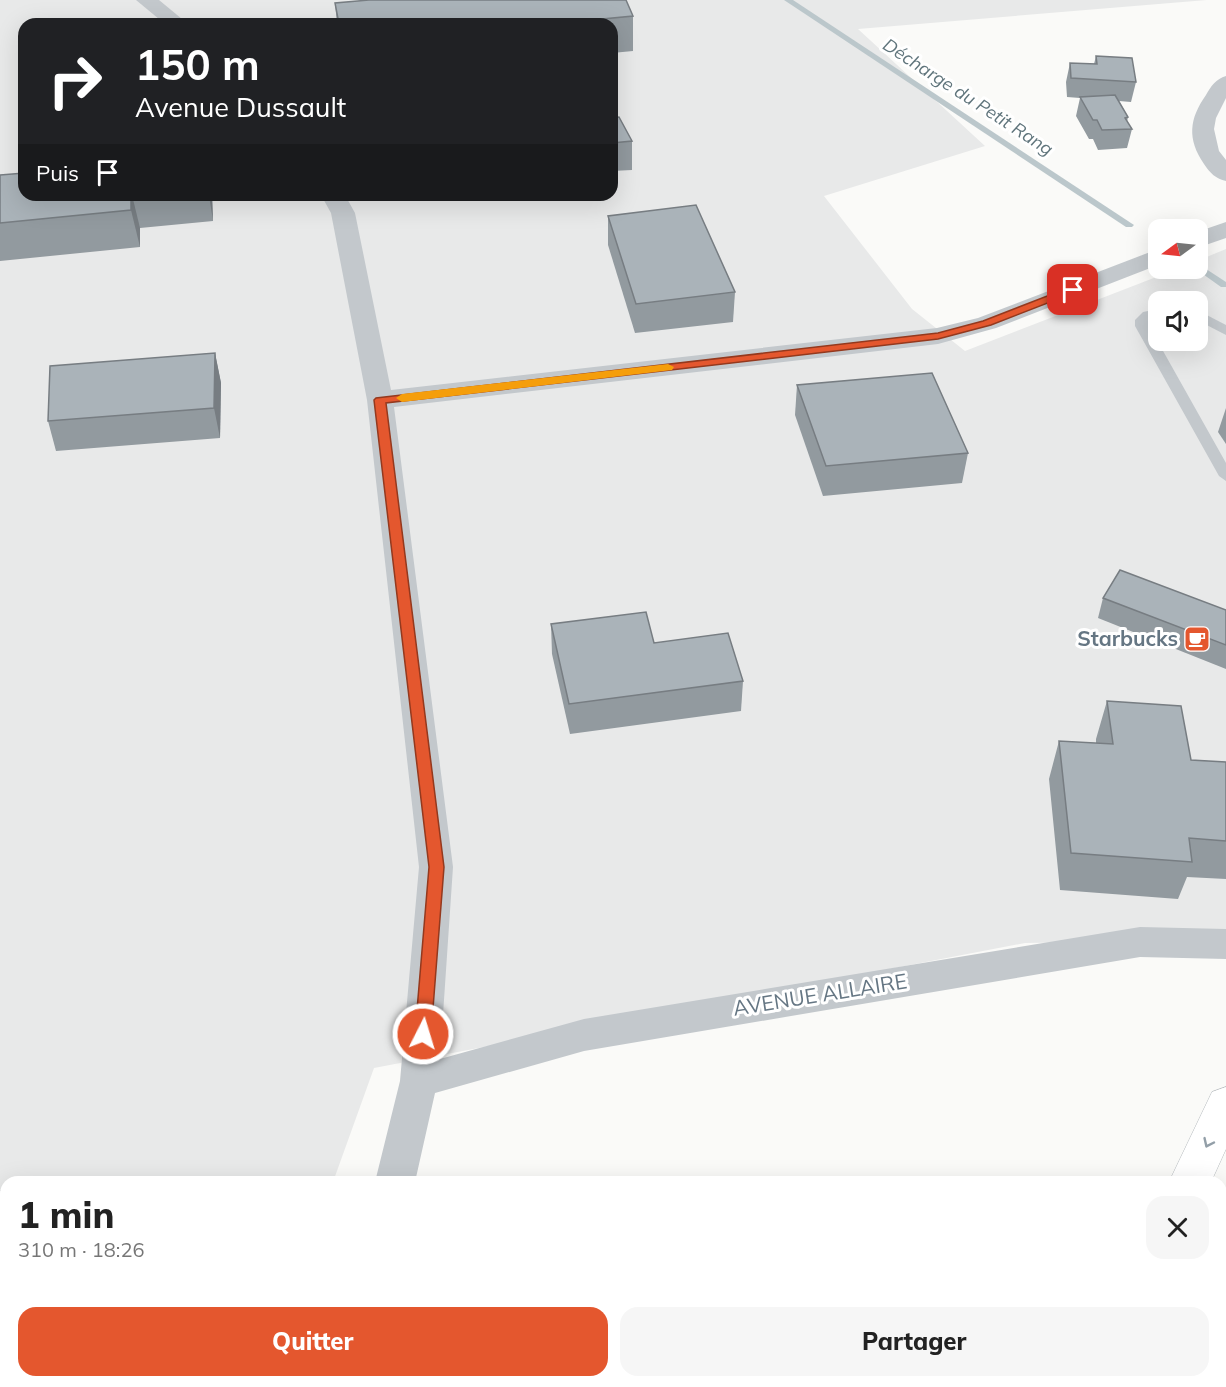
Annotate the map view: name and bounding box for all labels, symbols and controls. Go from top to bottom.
water label: Décharge du Petit Rang [879,33,1058,160]
text: 150 m [135,38,260,91]
icon: right [36,42,114,120]
text: Avenue Dussault [135,90,346,124]
icon: arrive [91,156,124,189]
text: Puis [36,159,79,187]
north arrow [1148,219,1208,279]
map controls [1148,219,1208,351]
pin [1047,264,1098,315]
icon: arrive [1056,273,1089,306]
button: sound [1148,291,1208,351]
cafe icon: Starbucks [1182,624,1212,654]
place label: Starbucks [1077,625,1178,651]
street label: AVENUE ALLAIRE [731,967,909,1021]
position arrow [391,1002,455,1066]
one-way arrow [1203,1137,1215,1148]
text: 1 min [18,1192,114,1237]
button: close [1146,1196,1209,1259]
text: 310 m · 18:26 [18,1237,144,1262]
button: Quitter [18,1307,608,1376]
button: Partager [620,1307,1209,1376]

